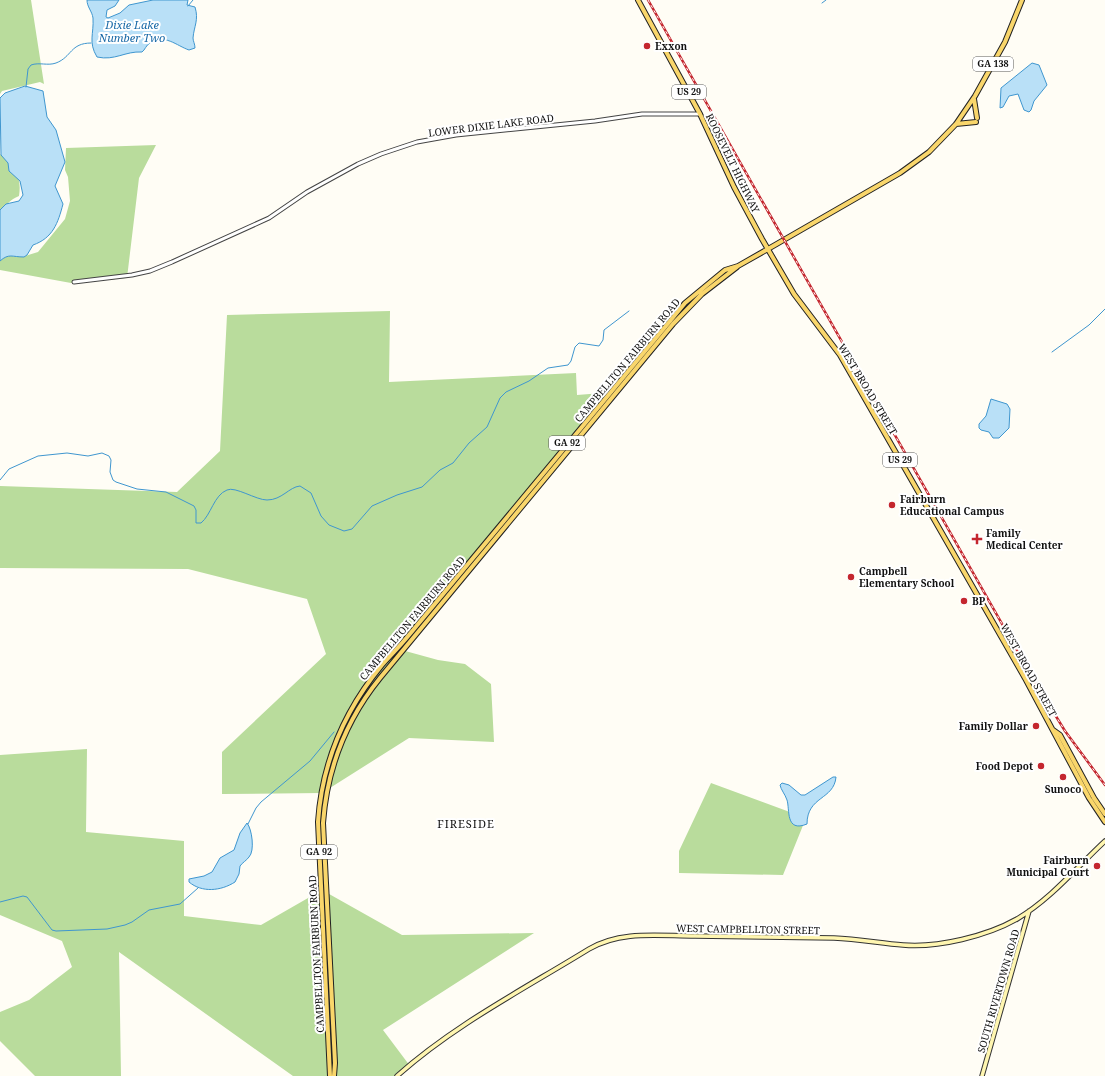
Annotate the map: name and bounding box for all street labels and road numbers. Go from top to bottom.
road number: GA 138 [973,57,1013,71]
road number: US 29 [672,85,706,99]
street label: LOWER DIXIE LAKE ROAD [427,110,555,140]
street label: ROOSEVELT HIGHWAY [703,111,763,216]
street label: CAMPBELLTON FAIRBURN ROAD [571,295,683,425]
street label: WEST BROAD STREET [835,341,901,437]
road number: GA 92 [549,436,585,450]
road number: US 29 [883,453,917,467]
street label: CAMPBELLTON FAIRBURN ROAD [356,553,468,683]
street label: WEST BROAD STREET [998,621,1060,719]
road number: GA 92 [301,845,337,859]
street label: CAMPBELLTON FAIRBURN ROAD [305,875,327,1033]
street label: WEST CAMPBELLTON STREET [676,921,820,937]
street label: SOUTH RIVERTOWN ROAD [974,928,1022,1054]

